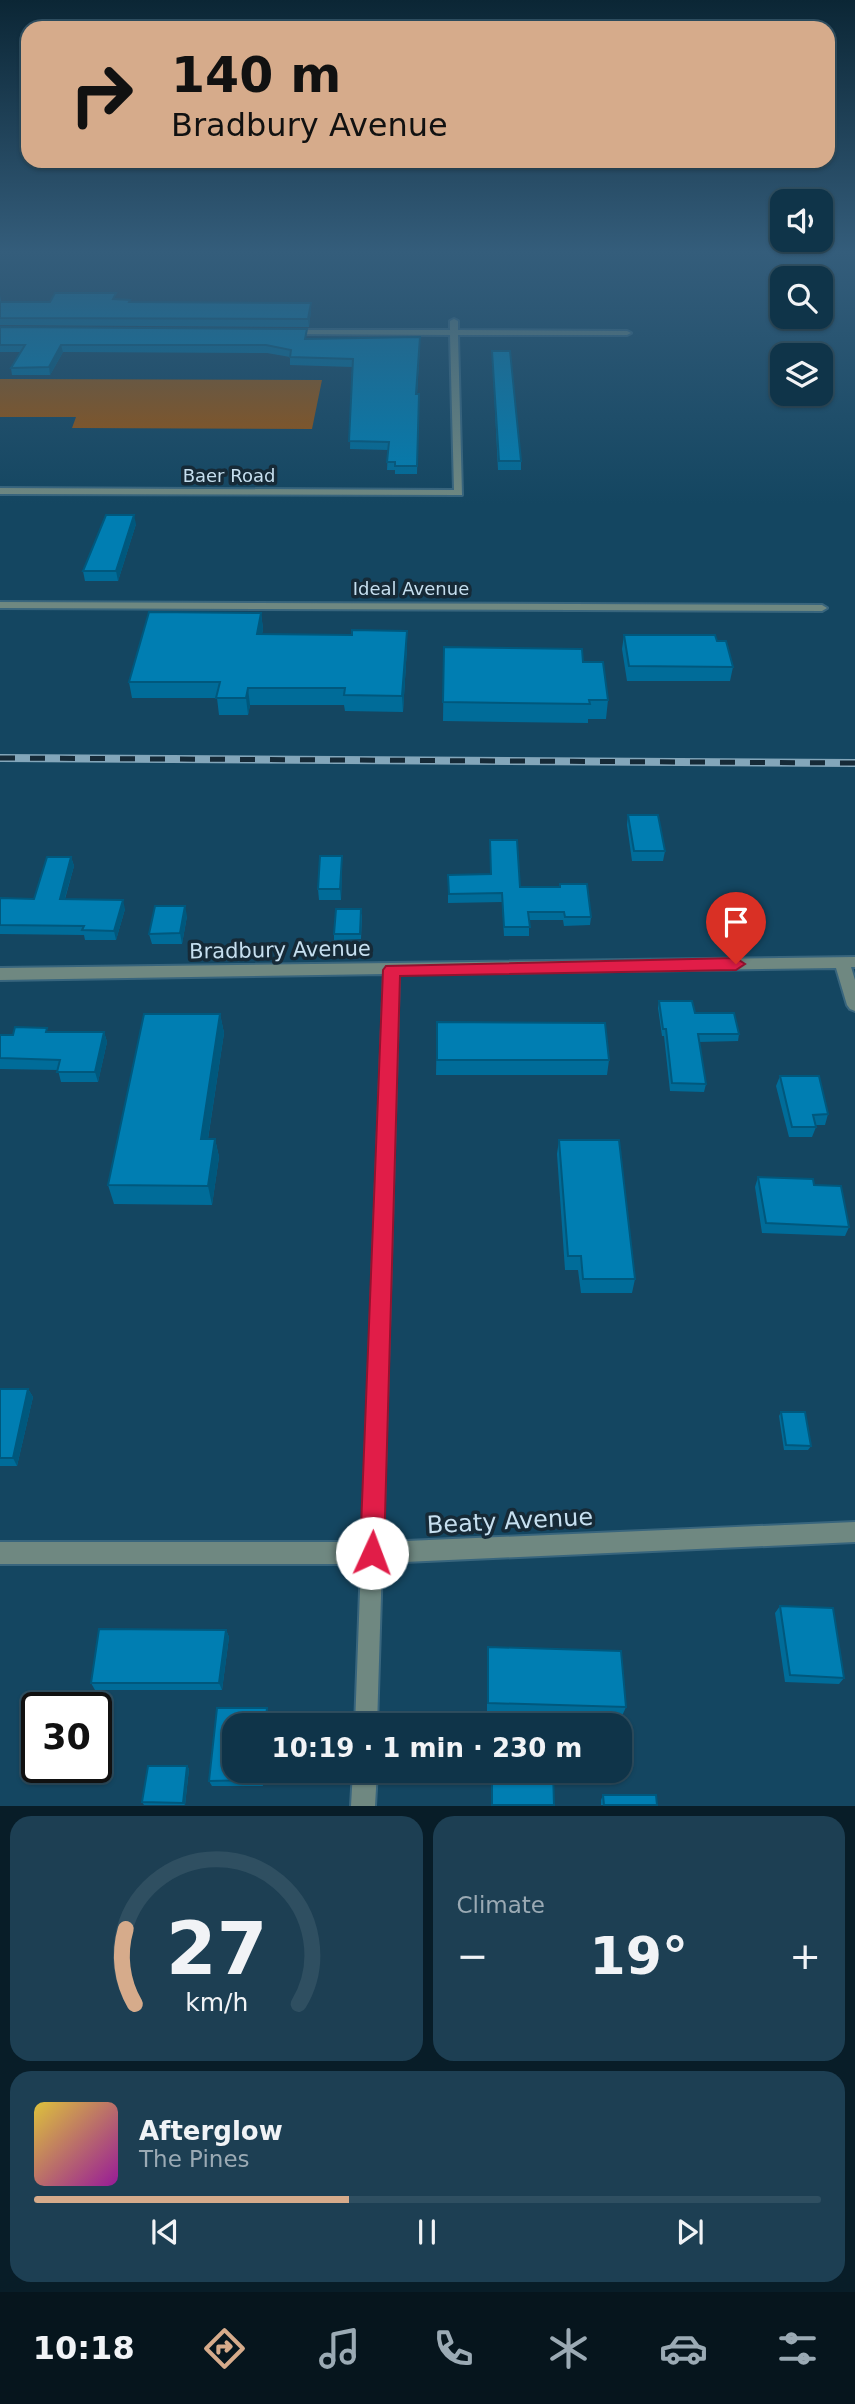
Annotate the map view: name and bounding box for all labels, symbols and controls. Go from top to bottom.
text: 140 m [171,47,341,104]
icon: right [56,49,147,140]
text: Bradbury Avenue [171,106,448,144]
map controls [770,189,833,406]
button: sound [770,189,833,252]
button: search [770,266,833,329]
button: layers [770,343,833,406]
street label: Baer Road [183,465,275,486]
street label: Ideal Avenue [353,578,469,599]
pin [706,892,766,964]
icon: arrive [717,903,755,941]
street label: Bradbury Avenue [189,936,371,964]
street label: Beaty Avenue [426,1503,594,1539]
position arrow [335,1516,409,1590]
speed limit sign: 30 [21,1692,112,1783]
text: 10:19 · 1 min · 230 m [272,1733,582,1763]
text: Climate [457,1892,545,1918]
text: 27 [166,1907,267,1992]
text: 19° [590,1926,688,1986]
text: − [457,1934,488,1978]
text: + [789,1934,821,1978]
text: km/h [185,1988,248,2017]
text: Afterglow [139,2116,283,2146]
text: The Pines [139,2146,250,2172]
icon: previous [146,2213,184,2251]
icon: pause [408,2213,446,2251]
icon: next [671,2213,709,2251]
icon: directions [200,2324,249,2373]
icon: music [315,2324,364,2373]
icon: phone [429,2324,478,2373]
icon: climate [544,2324,593,2373]
icon: car [659,2324,708,2373]
icon: filters [773,2324,822,2373]
text: 10:18 [33,2329,135,2367]

